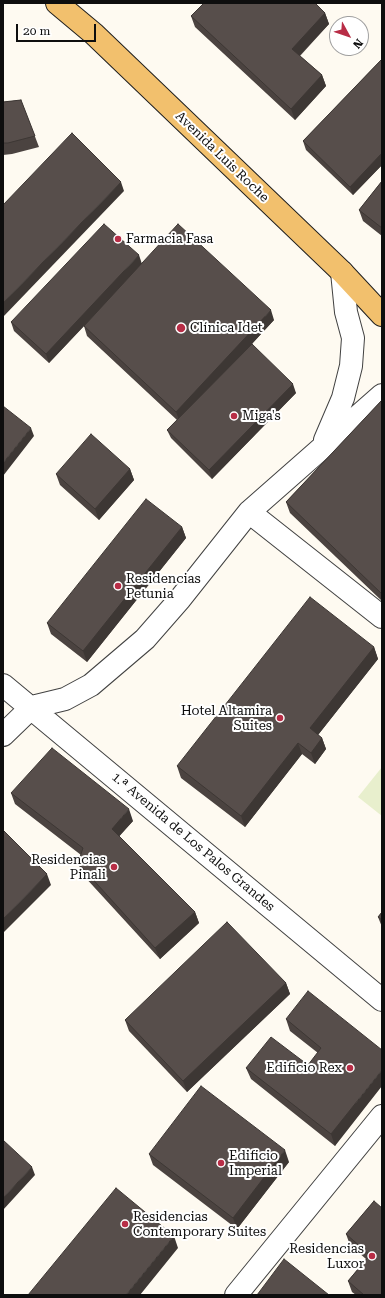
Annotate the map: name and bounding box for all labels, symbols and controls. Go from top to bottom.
scale bar [18,16,98,42]
north arrow [329,16,369,56]
text: 20 m [23,24,50,38]
text: N [350,36,366,51]
street label: Avenida Luis Roche [172,108,272,206]
place label: Farmacia Fasa [126,231,213,247]
marker: Farmacia Fasa [113,234,123,244]
place label: Clínica Idet [190,320,263,336]
marker: Clínica Idet [175,322,187,334]
place label: Miga's [242,408,281,424]
marker: Miga's [229,411,239,421]
place label: Residencias Petunia [126,571,201,602]
marker: Residencias Petunia [113,581,123,591]
place label: Hotel Altamira Suites [181,703,272,734]
marker: Hotel Altamira Suites [275,713,285,723]
street label: 1.ª Avenida de Los Palos Grandes [108,769,278,915]
place label: Residencias Pinali [31,852,106,883]
marker: Residencias Pinali [109,862,119,872]
place label: Edificio Rex [266,1060,342,1076]
marker: Edificio Rex [345,1063,355,1073]
place label: Edificio Imperial [229,1148,282,1179]
marker: Edificio Imperial [216,1158,226,1168]
place label: Residencias Contemporary Suites [133,1209,266,1240]
marker: Residencias Contemporary Suites [120,1219,130,1229]
place label: Residencias Luxor [289,1241,364,1272]
marker: Residencias Luxor [367,1251,377,1261]

